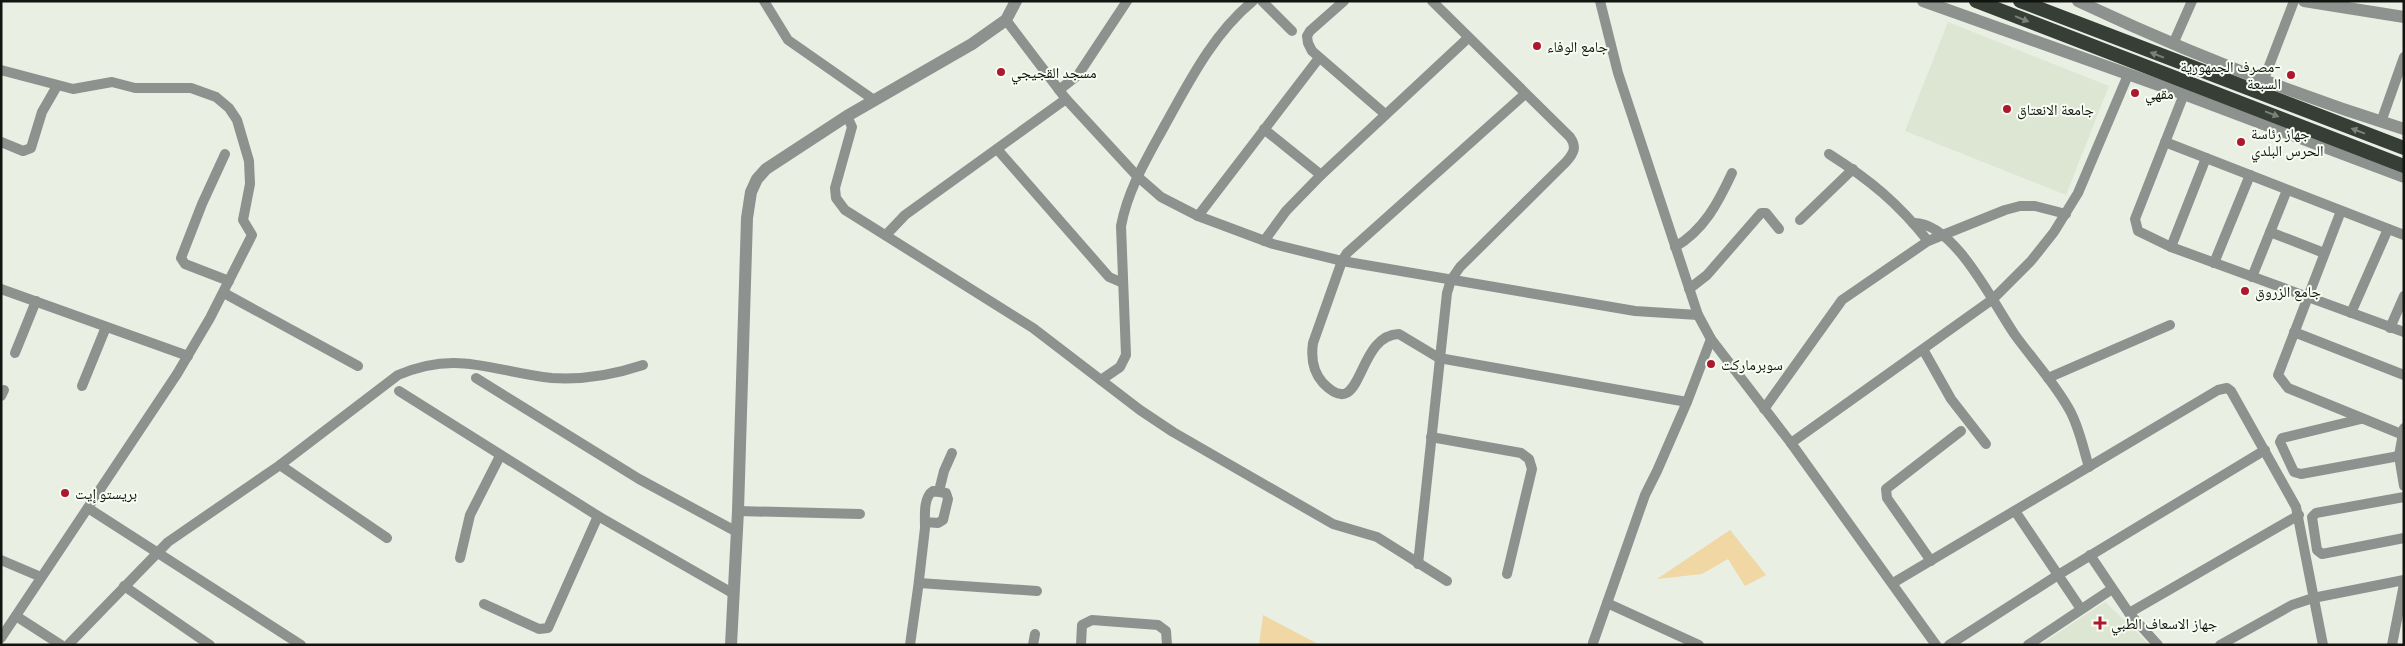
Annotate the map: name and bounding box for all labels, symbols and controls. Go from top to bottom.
one-way arrow [2015,15,2029,23]
place label: جامع الوفاء [1547,37,1609,57]
marker: جامع الوفاء [1531,40,1543,52]
one-way arrow [2150,50,2164,58]
place label: مصرف الجمهورية- السبعة [2180,57,2281,92]
place label: مسجد القجيجي [1011,63,1097,85]
marker: مسجد القجيجي [995,66,1007,78]
marker: مصرف الجمهورية- السبعة [2285,69,2297,81]
place label: مقهي [2145,84,2174,106]
marker: مقهي [2129,87,2141,99]
place label: جامعة الانعتاق [2017,100,2095,120]
marker: جامعة الانعتاق [2001,103,2013,115]
one-way arrow [2265,111,2279,119]
place label: جهاز رئاسة الحرس البلدي [2251,124,2324,163]
one-way arrow [2350,127,2365,135]
marker: جهاز رئاسة الحرس البلدي [2235,136,2247,148]
place label: جامع الزروق [2255,282,2321,302]
marker: جامع الزروق [2239,285,2251,297]
place label: سوبرماركت [1721,355,1783,374]
marker: سوبرماركت [1705,358,1717,370]
place label: بريستو إيت [75,484,137,504]
marker: بريستو إيت [59,487,71,499]
place label: جهاز الاسعاف الطبي [2111,614,2218,636]
marker: جهاز الاسعاف الطبي [2093,616,2107,630]

